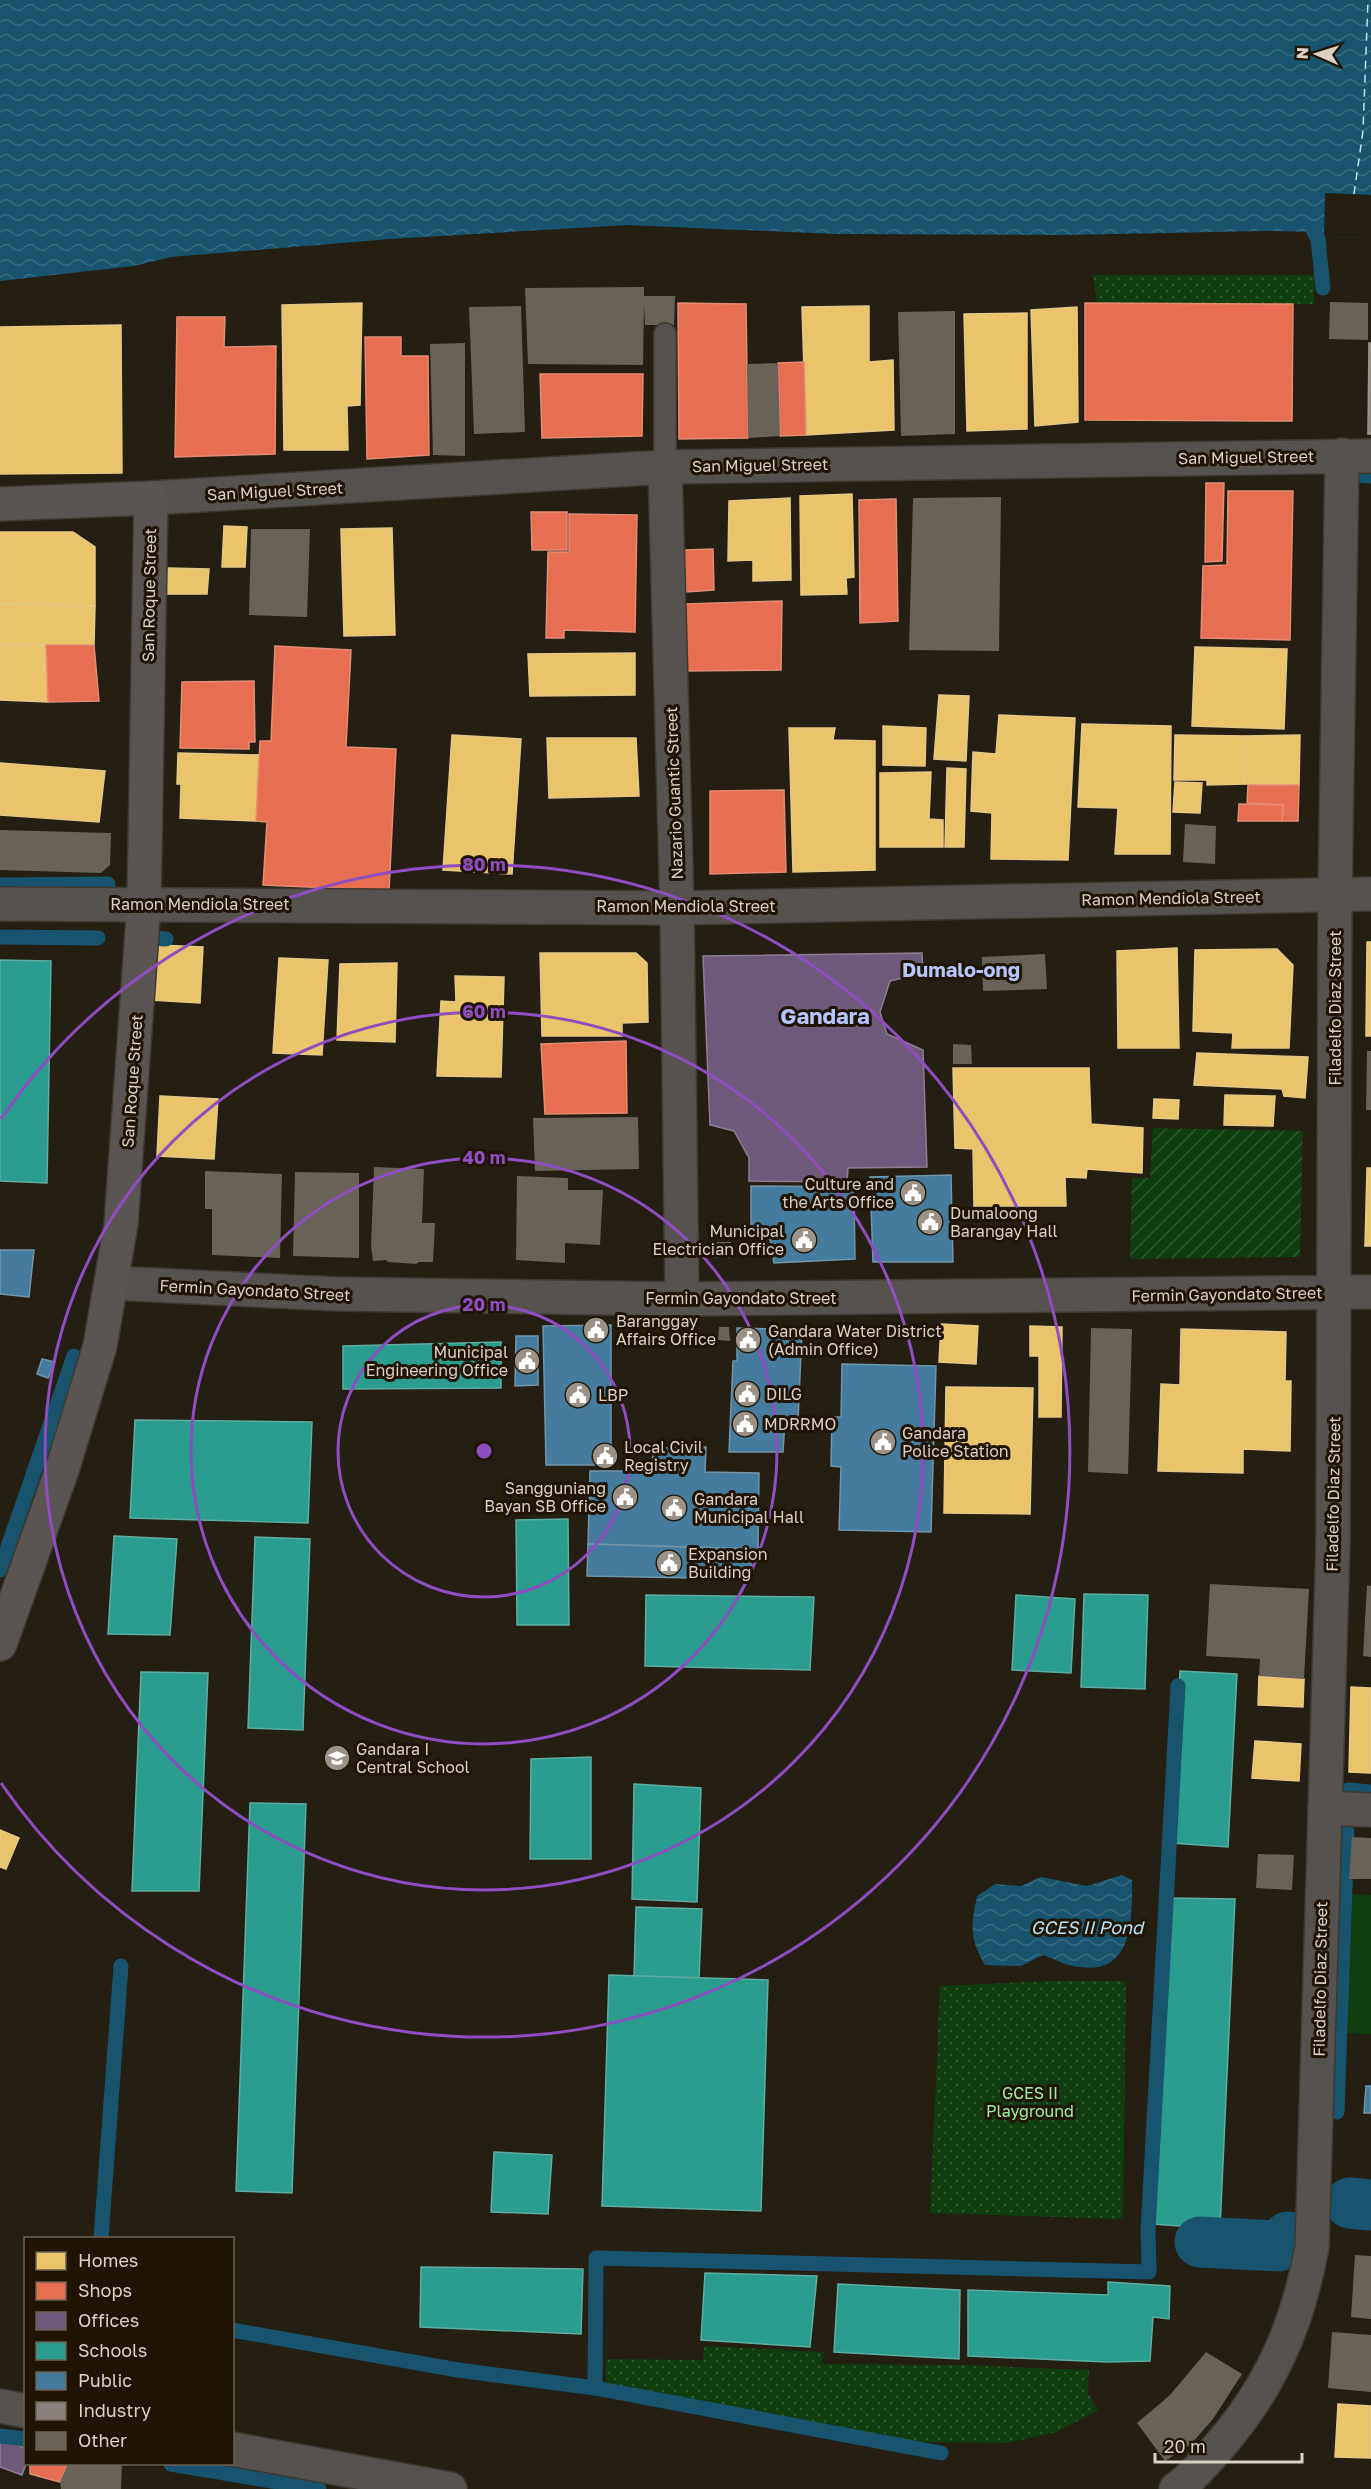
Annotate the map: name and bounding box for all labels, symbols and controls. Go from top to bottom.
north arrow [1287,24,1347,84]
text: N [1292,47,1312,60]
street label: San Miguel Street [1178,446,1314,468]
street label: San Miguel Street [692,454,828,476]
street label: San Miguel Street [206,477,344,505]
street label: San Roque Street [138,528,160,662]
street label: Nazario Guantic Street [661,706,687,880]
text: 80 m [462,853,506,875]
street label: Ramon Mendiola Street [1081,886,1261,910]
street label: Ramon Mendiola Street [110,894,290,914]
street label: Ramon Mendiola Street [596,896,776,916]
street label: Filadelfo Diaz Street [1325,930,1345,1086]
district label: Dumalo-ong [902,957,1020,981]
text: 60 m [462,1000,506,1022]
district label: Gandara [780,1002,870,1029]
street label: San Roque Street [117,1014,147,1148]
text: 40 m [462,1146,506,1168]
place label: Culture and the Arts Office [782,1174,894,1212]
public building icon: Culture and the Arts Office [898,1178,928,1208]
place label: Dumaloong Barangay Hall [950,1203,1058,1241]
public building icon: Dumaloong Barangay Hall [915,1207,945,1237]
place label: Municipal Electrician Office [652,1221,784,1259]
public building icon: Municipal Electrician Office [789,1225,819,1255]
street label: Fermin Gayondato Street [159,1275,351,1305]
street label: Fermin Gayondato Street [1131,1282,1323,1306]
street label: Fermin Gayondato Street [645,1288,837,1308]
text: 20 m [463,1293,505,1315]
place label: Baranggay Affairs Office [616,1311,716,1349]
public building icon: Baranggay Affairs Office [581,1315,611,1345]
place label: Gandara Water District (Admin Office) [768,1321,942,1359]
public building icon: Gandara Water District (Admin Office) [733,1325,763,1355]
place label: Municipal Engineering Office [366,1342,508,1380]
public building icon: Municipal Engineering Office [512,1346,542,1376]
public building icon: DILG [732,1379,762,1409]
public building icon: LBP [563,1380,593,1410]
place label: DILG [766,1384,802,1404]
place label: LBP [598,1385,628,1405]
public building icon: MDRRMO [730,1409,760,1439]
place label: MDRRMO [764,1414,836,1434]
street label: Filadelfo Diaz Street [1322,1416,1344,1572]
place label: Gandara Police Station [902,1423,1009,1461]
public building icon: Gandara Police Station [868,1427,898,1457]
place label: Local Civil Registry [624,1437,703,1475]
centre of rings [474,1441,494,1461]
public building icon: Local Civil Registry [590,1441,620,1471]
place label: Sangguniang Bayan SB Office [484,1478,606,1516]
public building icon: Sangguniang Bayan SB Office [610,1482,640,1512]
place label: Gandara Municipal Hall [694,1489,804,1527]
public building icon: Gandara Municipal Hall [659,1493,689,1523]
place label: Expansion Building [688,1544,768,1582]
public building icon: Expansion Building [654,1548,684,1578]
place label: Gandara I Central School [356,1739,470,1777]
school or university icon: Gandara I Central School [322,1743,352,1773]
street label: Filadelfo Diaz Street [1309,1901,1331,2057]
water label: GCES II Pond [1031,1916,1145,1938]
park label: GCES II Playground [986,2083,1074,2121]
legend [24,2237,234,2465]
text: Homes [78,2249,138,2271]
text: Shops [78,2279,132,2301]
text: Offices [78,2309,139,2331]
text: Schools [78,2339,147,2361]
text: Public [78,2369,132,2391]
text: Industry [78,2399,151,2421]
scale bar [1155,2426,1302,2464]
text: Other [78,2429,127,2451]
text: 20 m [1164,2435,1206,2457]

